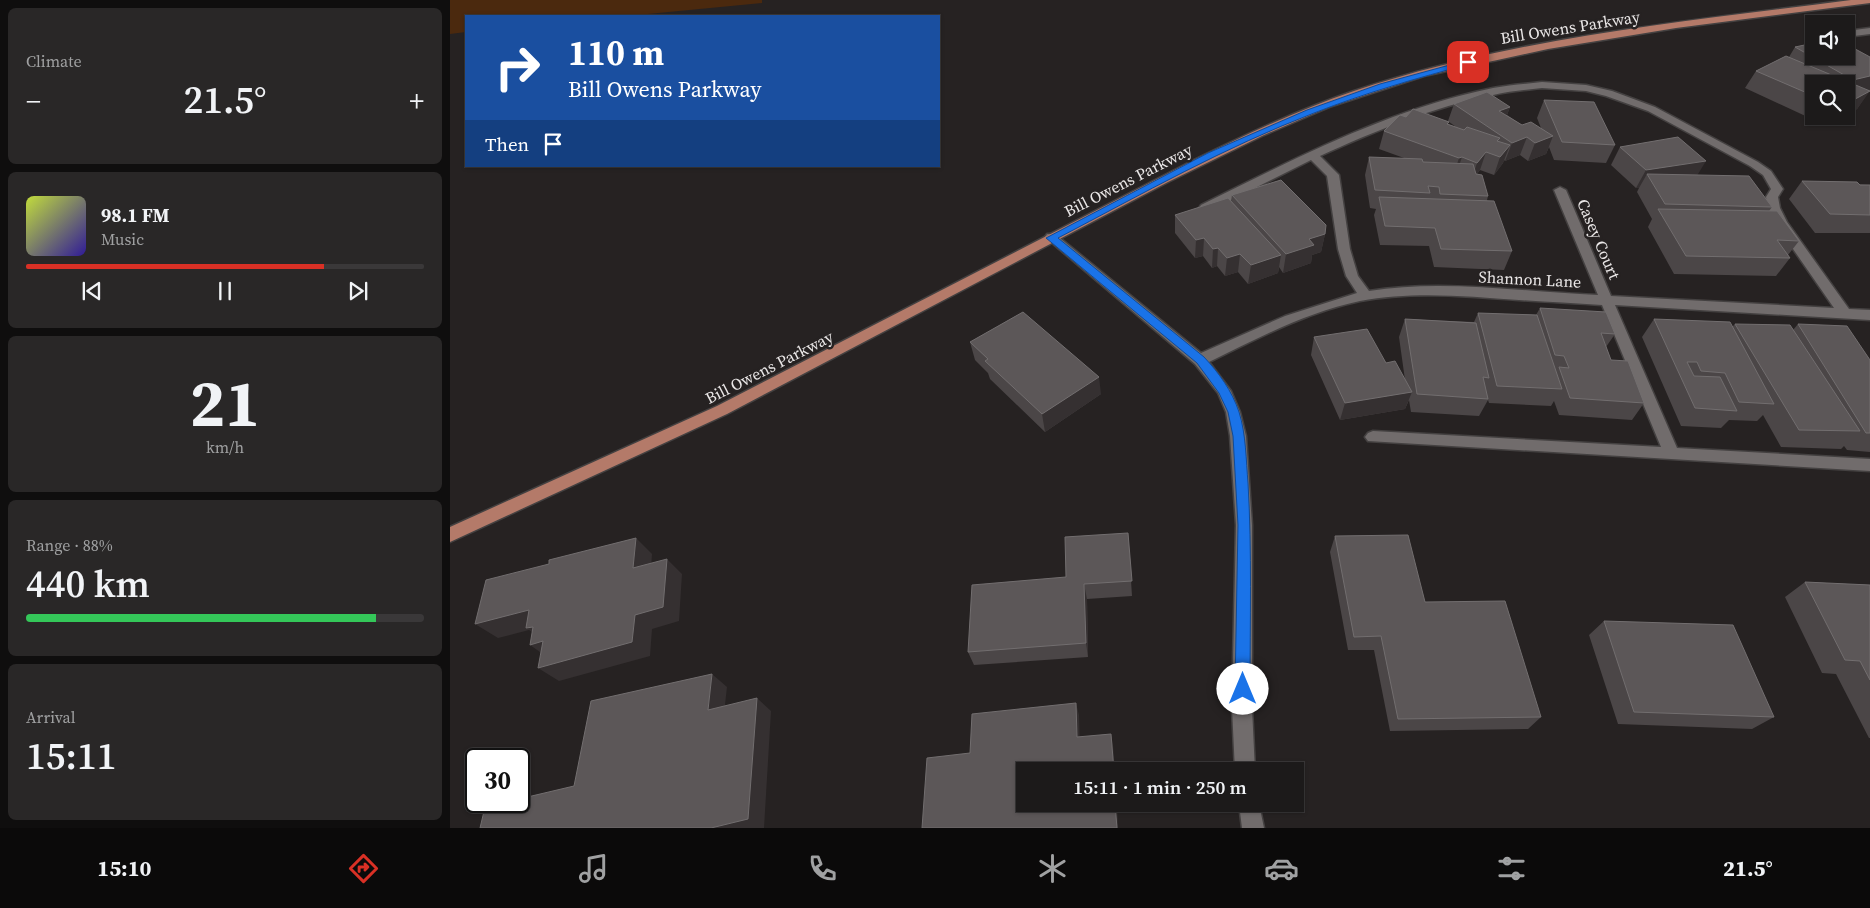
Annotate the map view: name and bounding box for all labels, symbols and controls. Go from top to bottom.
street label: Bill Owens Parkway [1499,5,1642,49]
map controls [1805,15,1855,125]
button: sound [1805,15,1855,65]
text: 110 m [568,29,664,77]
icon: right [485,35,550,100]
pin [1447,41,1489,83]
icon: arrive [1454,48,1482,76]
text: Climate [26,50,82,72]
text: 21.5° [183,74,267,126]
text: Bill Owens Parkway [568,74,762,104]
button: search [1805,75,1855,125]
text: − [26,82,41,120]
text: + [409,82,424,120]
icon: arrive [539,130,567,158]
text: Then [485,131,529,157]
street label: Bill Owens Parkway [1060,138,1196,222]
street label: Casey Court [1572,195,1626,283]
text: 98.1 FM [101,202,170,228]
text: Music [101,228,144,250]
street label: Shannon Lane [1478,265,1582,293]
icon: previous [78,277,106,305]
icon: pause [211,277,239,305]
icon: next [344,277,372,305]
street label: Bill Owens Parkway [701,325,837,409]
text: 21 [190,359,260,448]
text: km/h [206,436,244,458]
text: Range · 88% [26,534,113,556]
text: 440 km [26,558,150,610]
position arrow [1216,662,1268,714]
text: Arrival [26,706,75,728]
text: 15:11 [26,730,116,782]
speed limit sign: 30 [465,748,530,813]
text: 15:11 · 1 min · 250 m [1073,774,1247,800]
icon: directions [346,851,381,886]
icon: music [576,851,611,886]
icon: phone [805,851,840,886]
icon: climate [1035,851,1070,886]
icon: car [1264,851,1299,886]
icon: filters [1494,851,1529,886]
text: 15:10 [97,853,152,883]
text: 21.5° [1723,853,1773,883]

